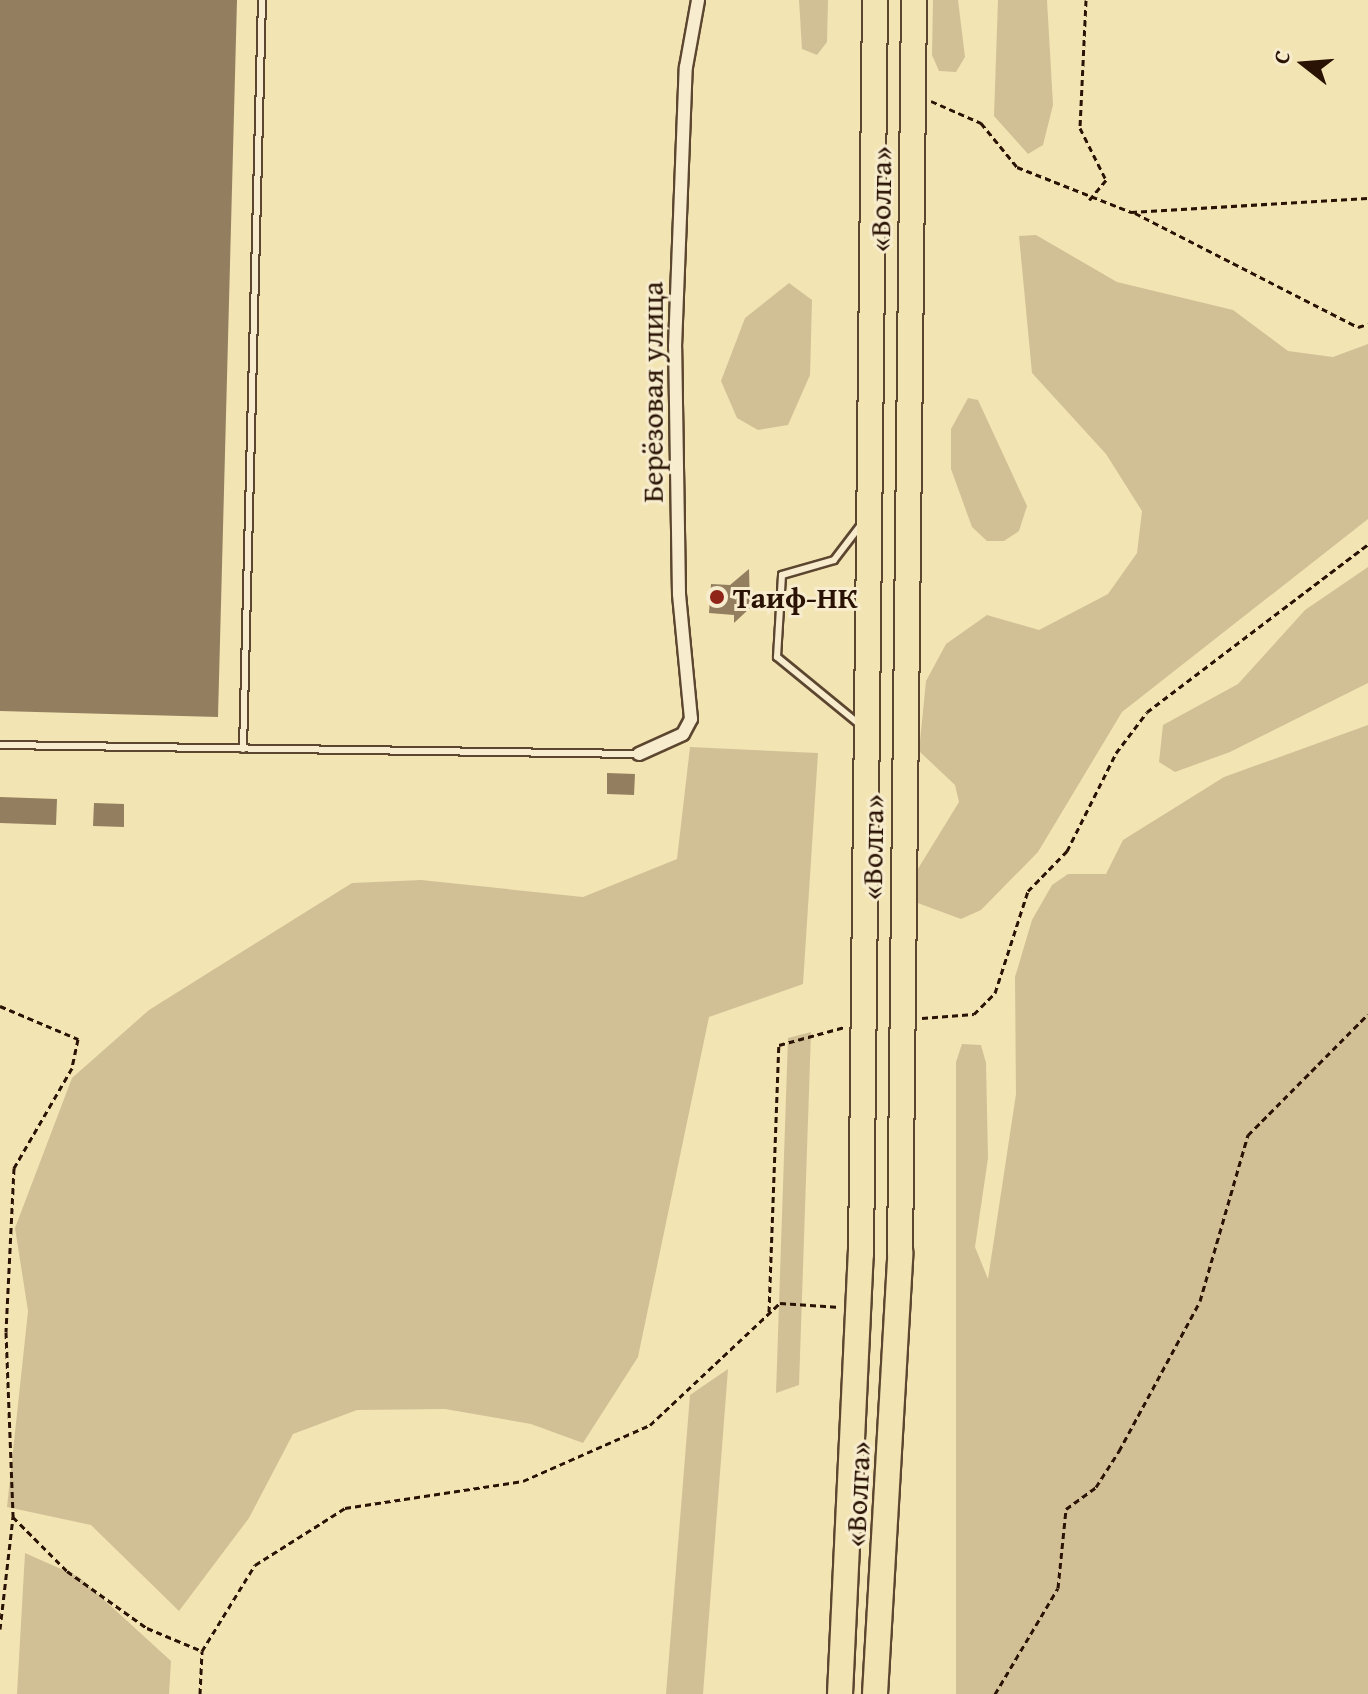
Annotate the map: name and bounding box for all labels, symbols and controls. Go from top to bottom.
north arrow [1264,24,1344,104]
text: С [1264,46,1298,68]
street label: «Волга» [861,146,899,252]
street label: Берёзовая улица [634,281,670,503]
place label: Таиф-НК [733,579,858,615]
marker: Таиф-НК [708,588,726,606]
street label: «Волга» [853,794,891,900]
street label: «Волга» [836,1440,878,1548]

